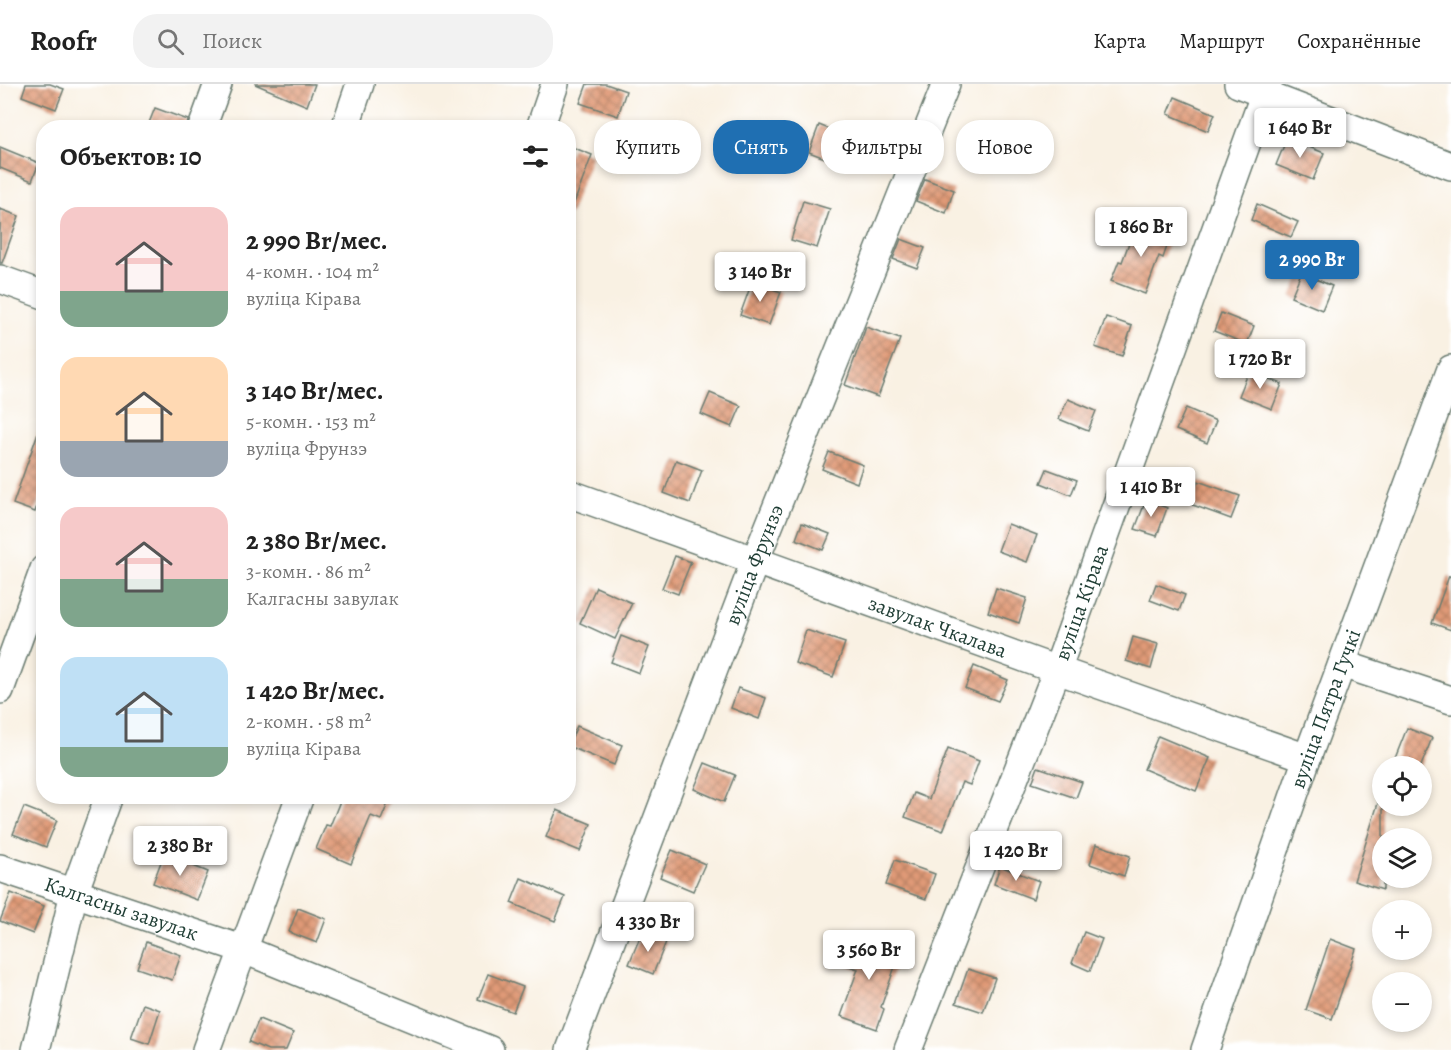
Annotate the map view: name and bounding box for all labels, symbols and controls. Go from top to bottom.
search box [133,14,553,68]
text: Roofr [30,22,97,60]
icon: search [154,25,187,58]
text: Поиск [202,26,262,56]
text: Карта [1093,27,1146,55]
text: Маршрут [1179,27,1264,55]
text: Сохранённые [1297,27,1421,55]
pin: 1 640 Br [1238,108,1362,159]
text: 1 640 Br [1268,114,1332,141]
chip: Купить [594,120,701,174]
chip: Снять [713,120,809,174]
chip: Фильтры [821,120,944,174]
chip: Новое [956,120,1054,174]
text: Объектов: 10 [60,139,202,174]
icon: filters [519,140,552,173]
pin: 1 860 Br [1079,207,1203,258]
text: 1 860 Br [1109,213,1173,240]
text: 2 990 Br/мес. [246,223,388,258]
icon: home [108,231,180,303]
pin: 2 990 Br [1250,240,1374,291]
text: 2 990 Br [1279,246,1345,273]
pin: 3 140 Br [698,252,822,303]
text: 4-комн. · 104 m² [246,258,379,285]
text: 3 140 Br [729,258,791,285]
text: вуліца Кірава [246,285,361,312]
pin: 1 720 Br [1198,339,1322,390]
text: 1 720 Br [1228,345,1292,372]
text: 3 140 Br/мес. [246,373,384,408]
icon: home [108,381,180,453]
text: 5-комн. · 153 m² [246,408,376,435]
text: вуліца Фрунзэ [246,435,367,462]
pin: 1 410 Br [1089,467,1213,518]
text: 1 410 Br [1120,473,1182,500]
street label: вуліца Фрунзэ [718,500,790,629]
text: 2 380 Br/мес. [246,523,387,558]
icon: home [108,531,180,603]
street label: вуліца Кірава [1048,540,1115,664]
text: 3-комн. · 86 m² [246,558,371,585]
text: Калгасны завулак [246,585,399,612]
street label: завулак Чкалава [864,589,1011,665]
street label: вуліца Пятра Гучкі [1284,625,1368,792]
text: 1 420 Br/мес. [246,673,385,708]
icon: home [108,681,180,753]
text: 2-комн. · 58 m² [246,708,371,735]
text: вуліца Кірава [246,735,361,762]
map controls [1372,756,1432,1032]
button: locate [1372,756,1432,816]
pin: 2 380 Br [118,826,242,877]
button: layers [1372,828,1432,888]
pin: 1 420 Br [954,831,1078,882]
text: 2 380 Br [147,832,213,859]
text: 1 420 Br [984,837,1048,864]
street label: Калгасны завулак [41,870,202,947]
button: + [1372,900,1432,960]
pin: 4 330 Br [586,902,710,953]
text: 4 330 Br [616,908,680,935]
pin: 3 560 Br [807,930,931,981]
text: 3 560 Br [837,936,901,963]
button: − [1372,972,1432,1032]

